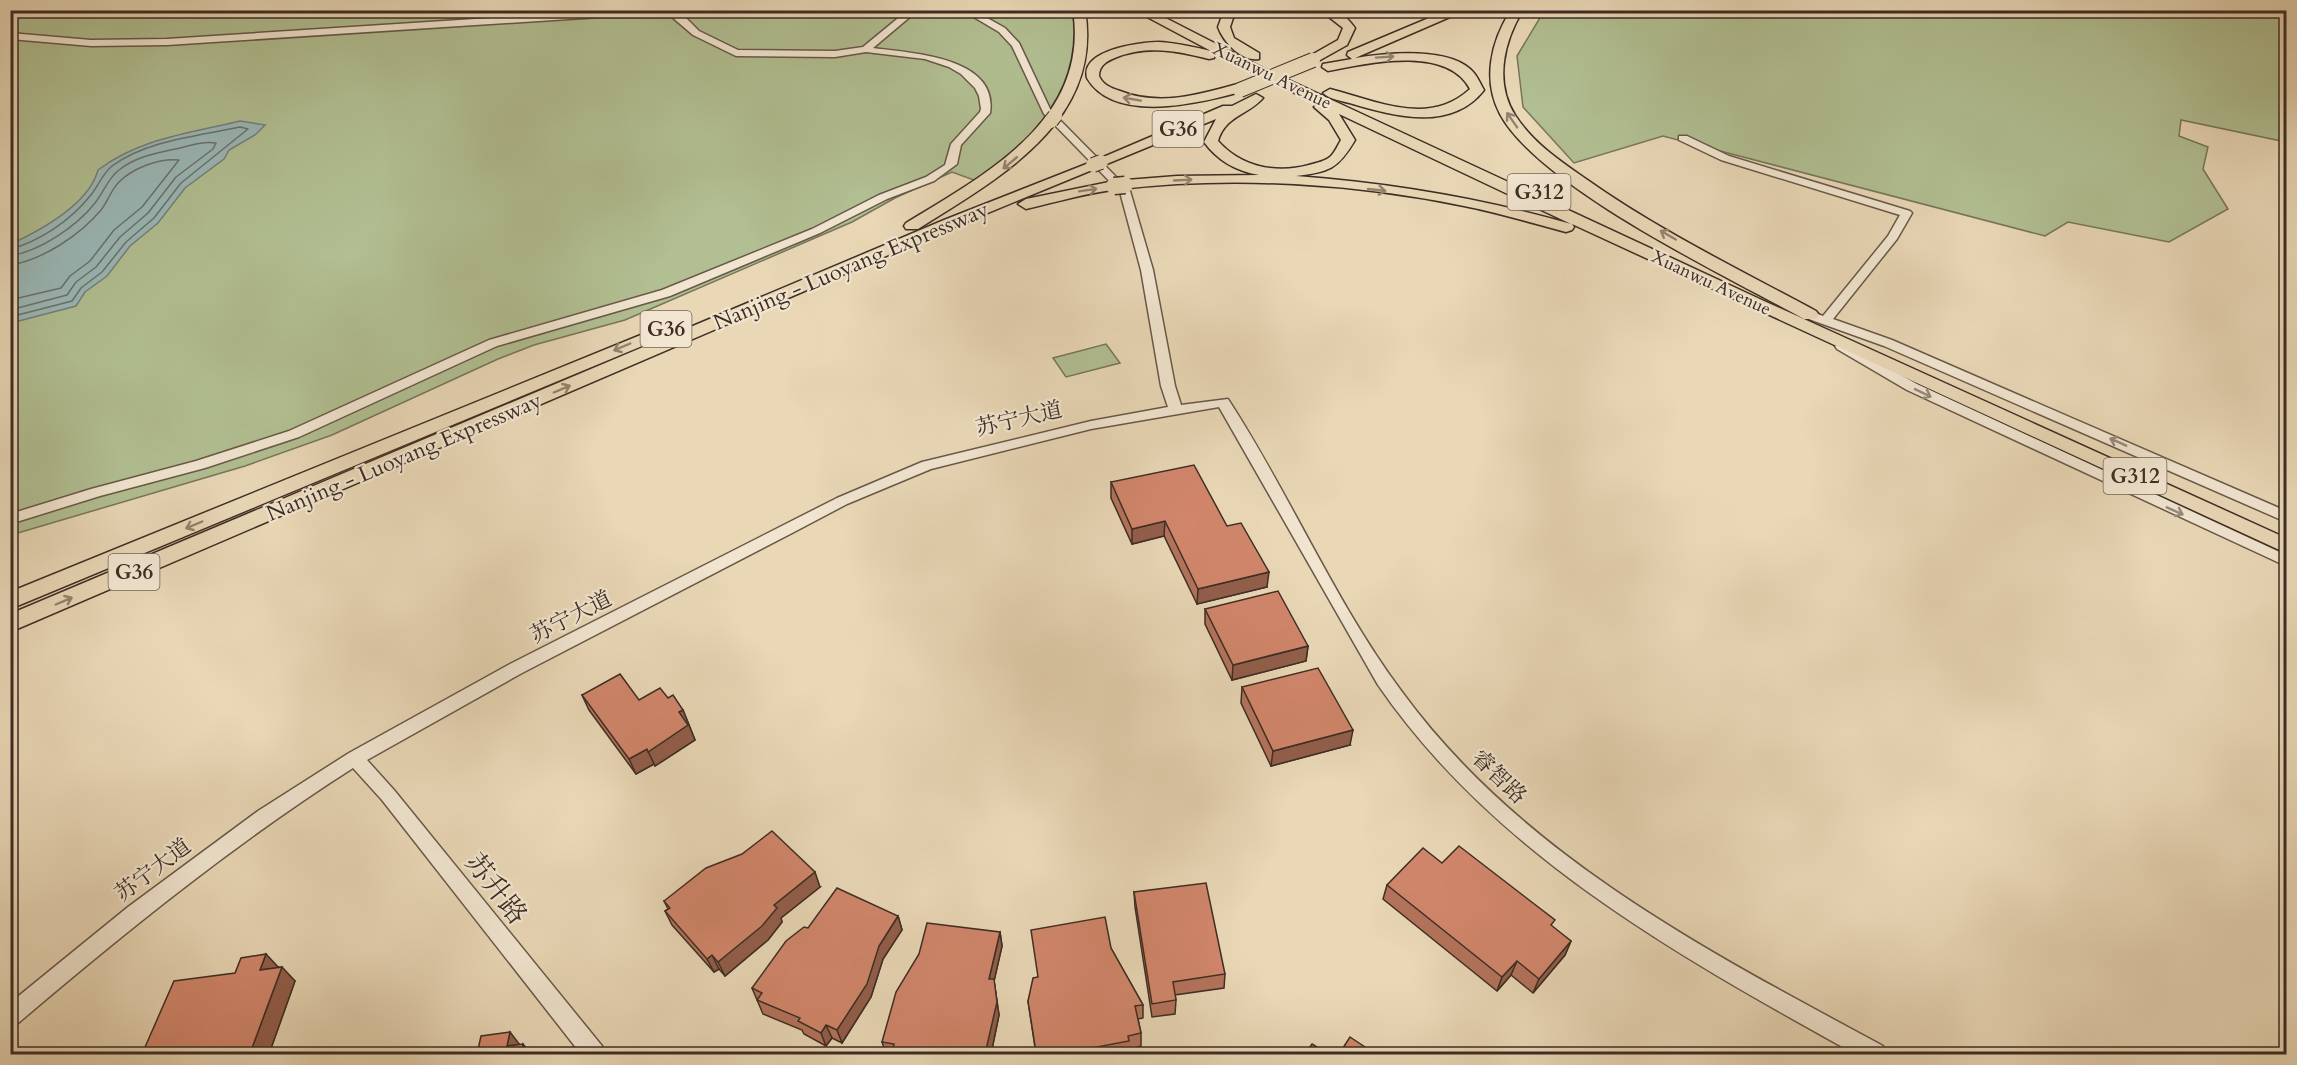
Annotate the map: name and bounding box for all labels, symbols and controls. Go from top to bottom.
street label: Xuanwu Avenue [1208,36,1336,116]
one-way arrow [1375,51,1395,62]
one-way arrow [1123,93,1142,104]
road number: G36 [1152,111,1204,147]
one-way arrow [1506,112,1518,128]
one-way arrow [1003,156,1018,170]
one-way arrow [1172,174,1192,185]
road number: G312 [1508,174,1570,210]
one-way arrow [1078,184,1098,195]
one-way arrow [1367,185,1387,196]
street label: Nanjing - Luoyang Expressway [709,194,994,338]
one-way arrow [1659,228,1676,240]
street label: Xuanwu Avenue [1647,244,1775,322]
road number: G36 [640,311,692,347]
one-way arrow [614,342,632,353]
one-way arrow [553,383,571,394]
street label: Nanjing - Luoyang Expressway [262,385,547,529]
one-way arrow [1913,387,1931,399]
street label: 苏宁大道 [973,394,1065,444]
one-way arrow [2109,436,2127,448]
road number: G312 [2104,458,2166,494]
one-way arrow [2166,506,2184,517]
one-way arrow [185,520,204,531]
road number: G36 [108,554,160,590]
street label: 苏宁大道 [525,584,617,650]
one-way arrow [55,595,73,606]
street label: 睿智路 [1465,743,1533,811]
street label: 苏宁大道 [109,832,197,908]
street label: 苏升路 [456,846,536,932]

